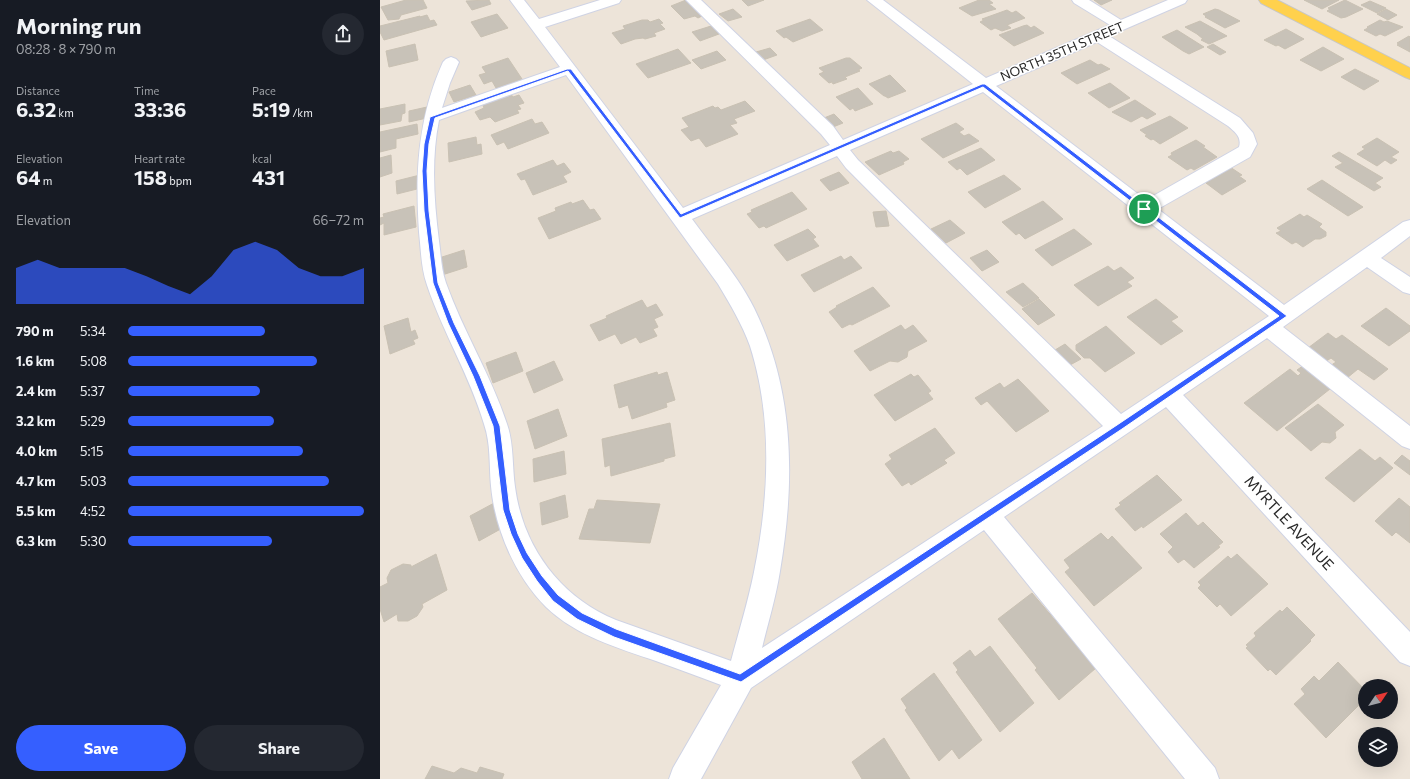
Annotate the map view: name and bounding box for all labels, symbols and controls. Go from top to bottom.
text: Morning run [16,12,142,39]
button: share [322,13,364,55]
street label: NORTH 35TH STREET [998,18,1126,84]
text: 08:28 · 8 × 790 m [16,41,116,57]
text: Distance [16,84,60,97]
text: Time [134,84,159,97]
text: Pace [252,84,276,97]
text: 6.32 [16,97,56,121]
text: 33:36 [134,97,186,121]
text: 5:19 [252,97,290,121]
text: km [56,106,74,119]
text: /km [290,106,313,119]
text: Elevation [16,152,62,165]
text: Heart rate [134,152,185,165]
text: kcal [252,152,272,165]
text: 64 [16,165,41,189]
text: 158 [134,165,167,189]
text: 431 [252,165,285,189]
text: m [41,174,52,187]
text: bpm [167,174,192,187]
pin [1127,192,1161,226]
icon: arrive [1133,198,1155,220]
text: Elevation [16,212,71,228]
text: 66–72 m [313,212,364,228]
text: 790 m [16,323,54,339]
text: 5:34 [80,323,106,339]
text: 1.6 km [16,353,54,369]
text: 5:08 [80,353,107,369]
text: 2.4 km [16,383,56,399]
text: 5:37 [80,383,105,399]
text: 3.2 km [16,413,56,429]
text: 5:29 [80,413,106,429]
text: 4.0 km [16,443,57,459]
text: 5:15 [80,443,104,459]
street label: MYRTLE AVENUE [1241,471,1338,573]
text: 4.7 km [16,473,56,489]
text: 5:03 [80,473,106,489]
text: 5.5 km [16,503,56,519]
text: 4:52 [80,503,106,519]
text: 6.3 km [16,533,56,549]
text: 5:30 [80,533,106,549]
north arrow [1358,679,1398,719]
map controls [1358,679,1398,767]
button: Save [16,725,186,771]
button: Share [194,725,364,771]
button: layers [1358,727,1398,767]

